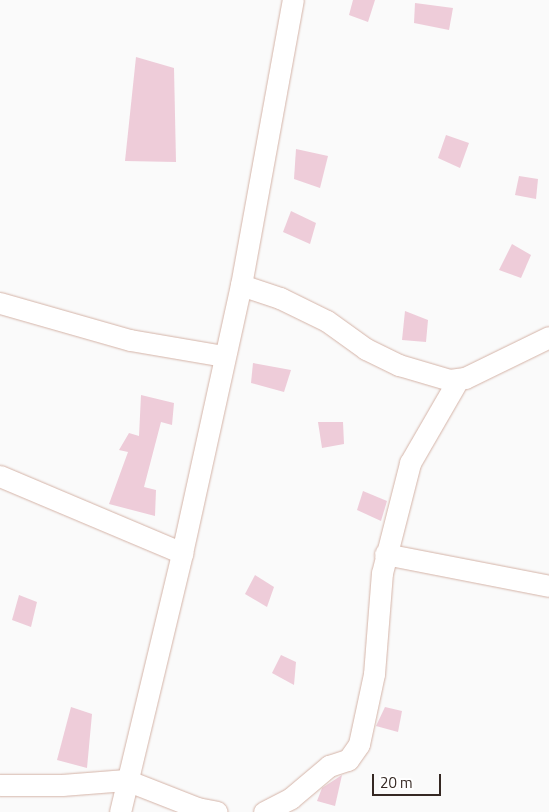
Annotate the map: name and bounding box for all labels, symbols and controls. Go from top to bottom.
scale bar [374,764,443,796]
text: 20 m [380,771,413,794]

